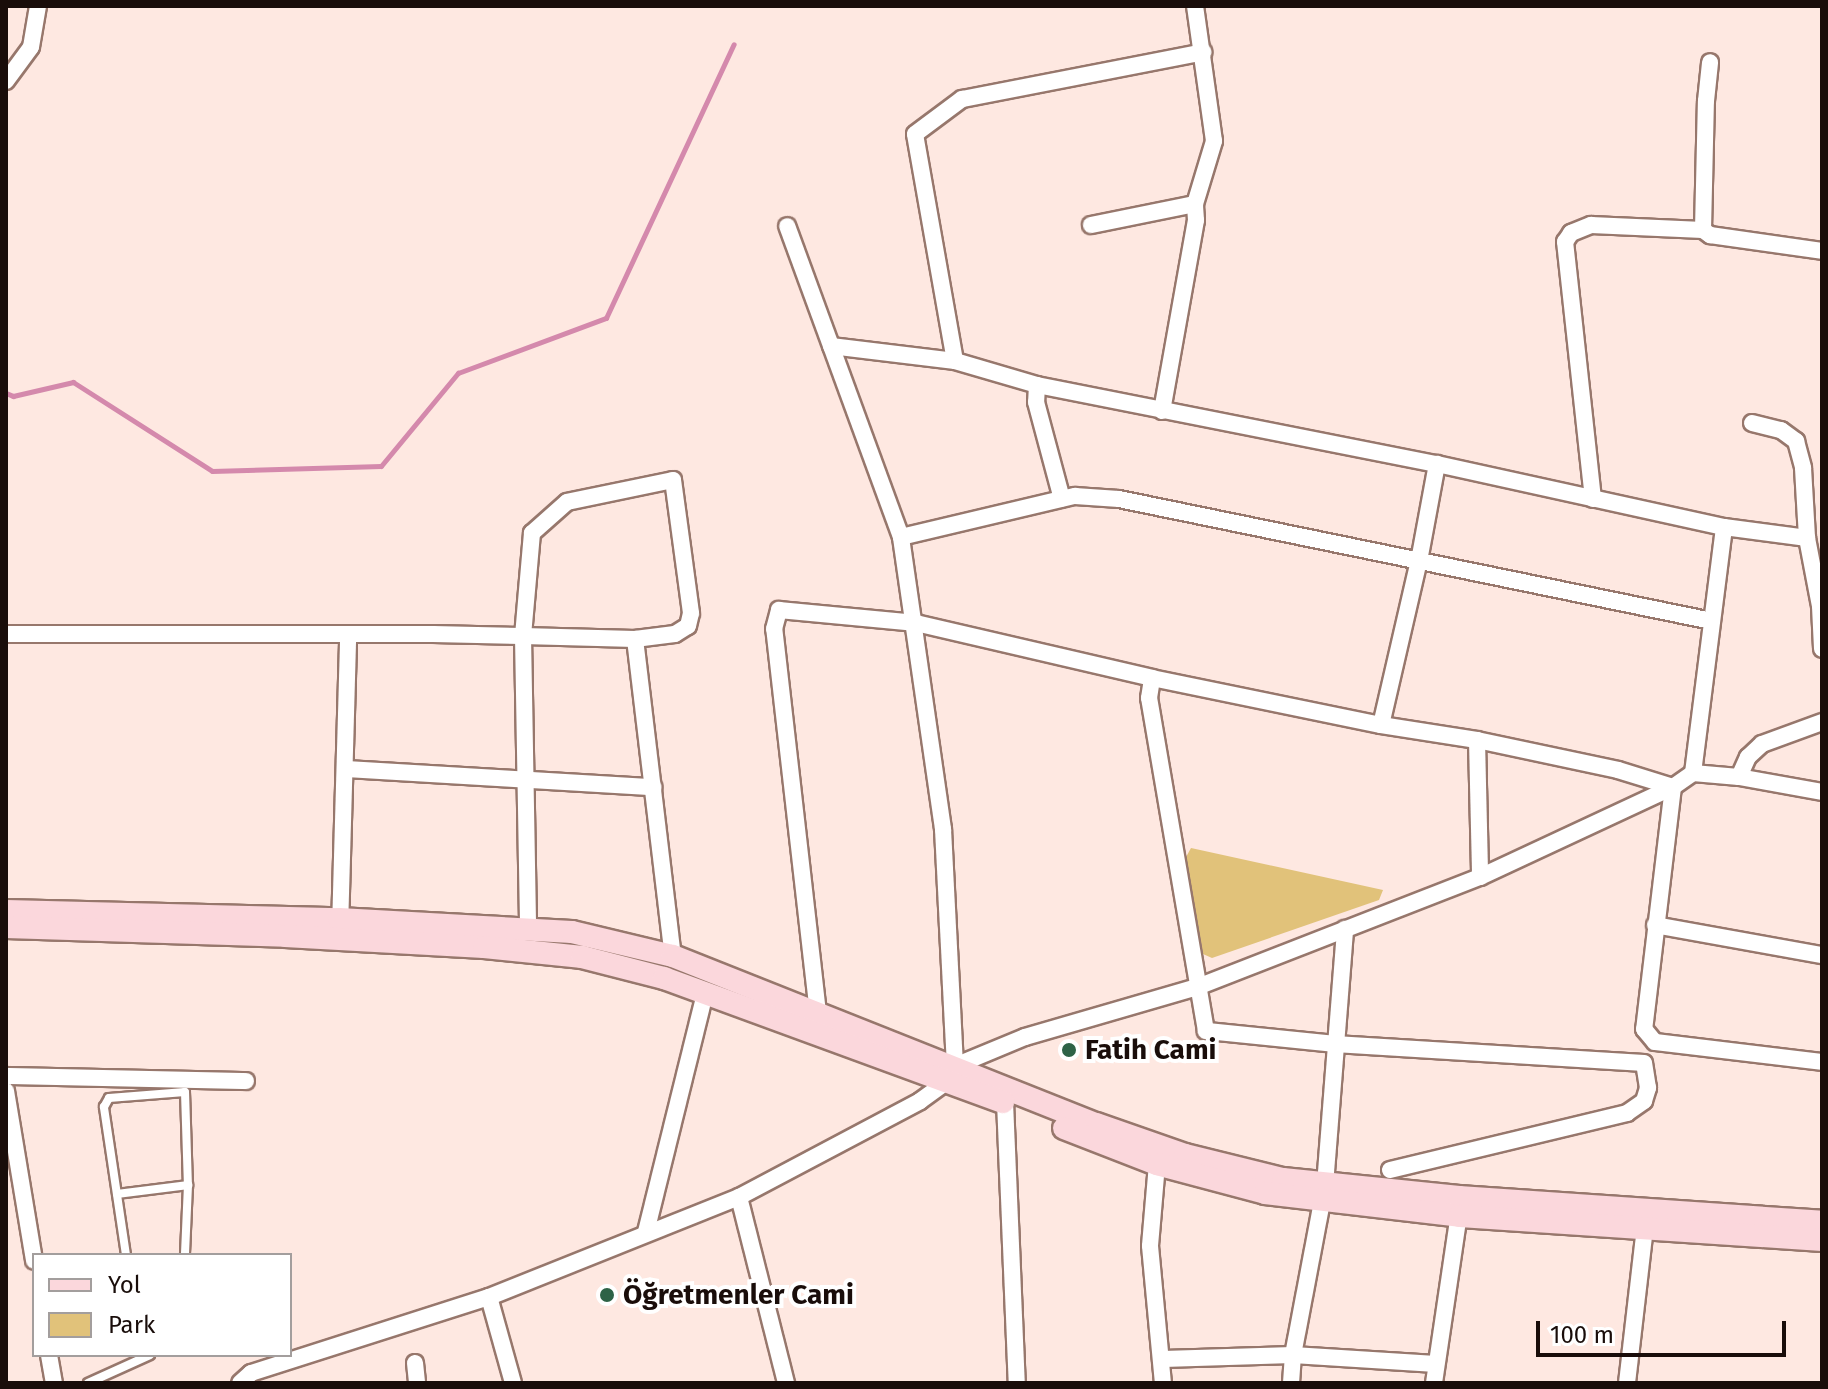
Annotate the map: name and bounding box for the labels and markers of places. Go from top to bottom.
place label: Fatih Cami [1085,1033,1217,1067]
marker: Fatih Cami [1060,1041,1078,1059]
place label: Öğretmenler Cami [623,1278,854,1312]
marker: Öğretmenler Cami [598,1286,616,1304]

